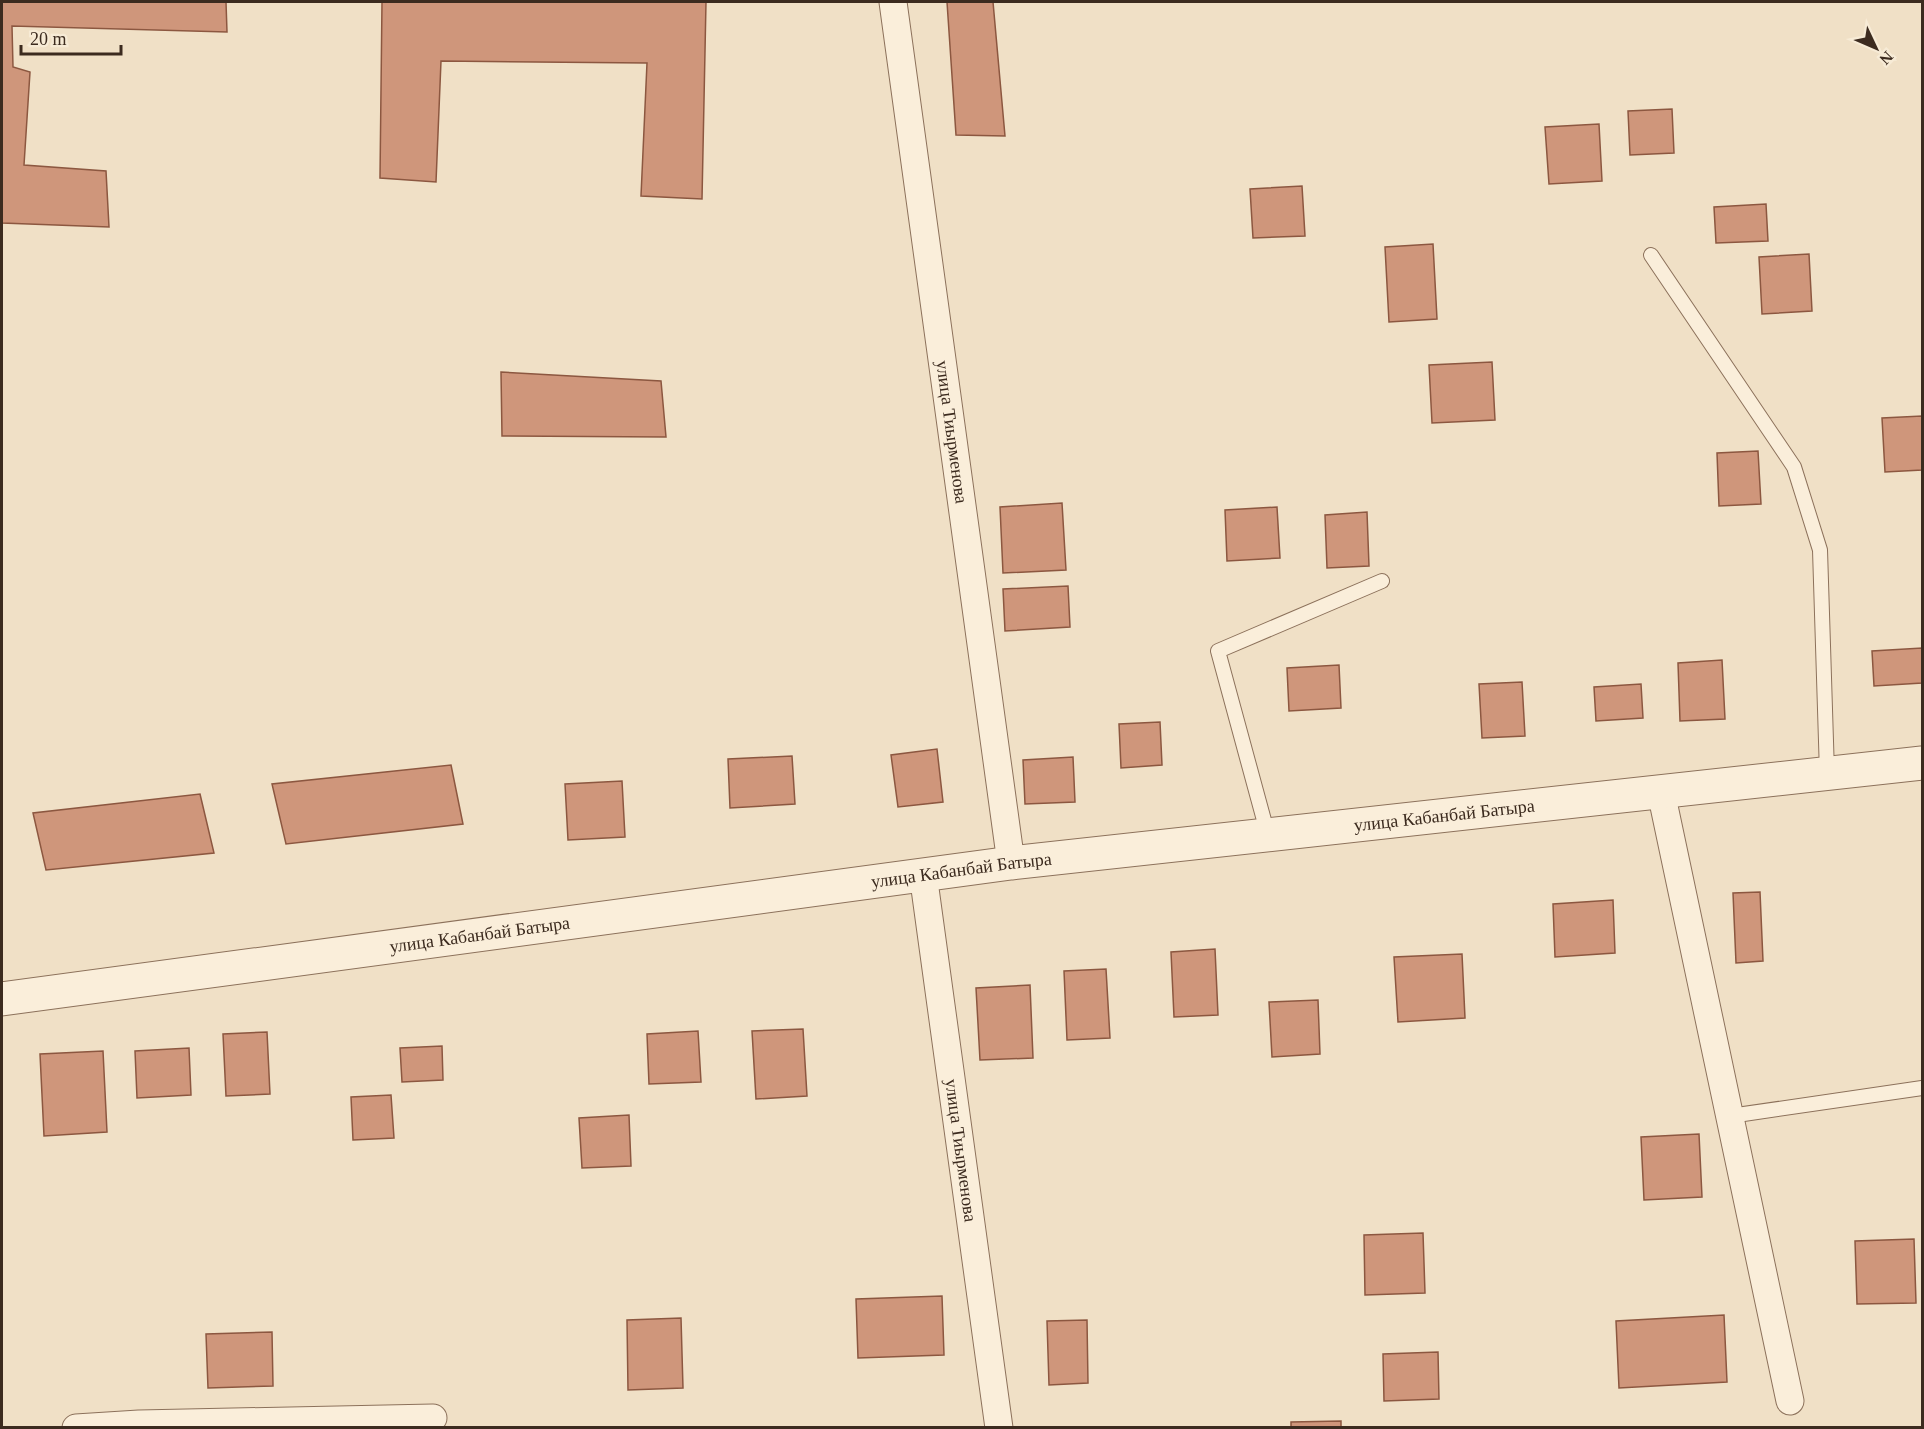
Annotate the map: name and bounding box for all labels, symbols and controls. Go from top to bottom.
scale bar [21,18,122,56]
north arrow [1846,18,1906,78]
text: 20 m [30,29,67,49]
text: N [1876,48,1897,68]
street label: улица Тиырменова [932,359,972,505]
street label: улица Кабанбай Батыра [1353,796,1536,835]
street label: улица Кабанбай Батыра [870,849,1053,892]
street label: улица Кабанбай Батыра [388,913,571,957]
street label: улица Тиырменова [941,1078,981,1223]

